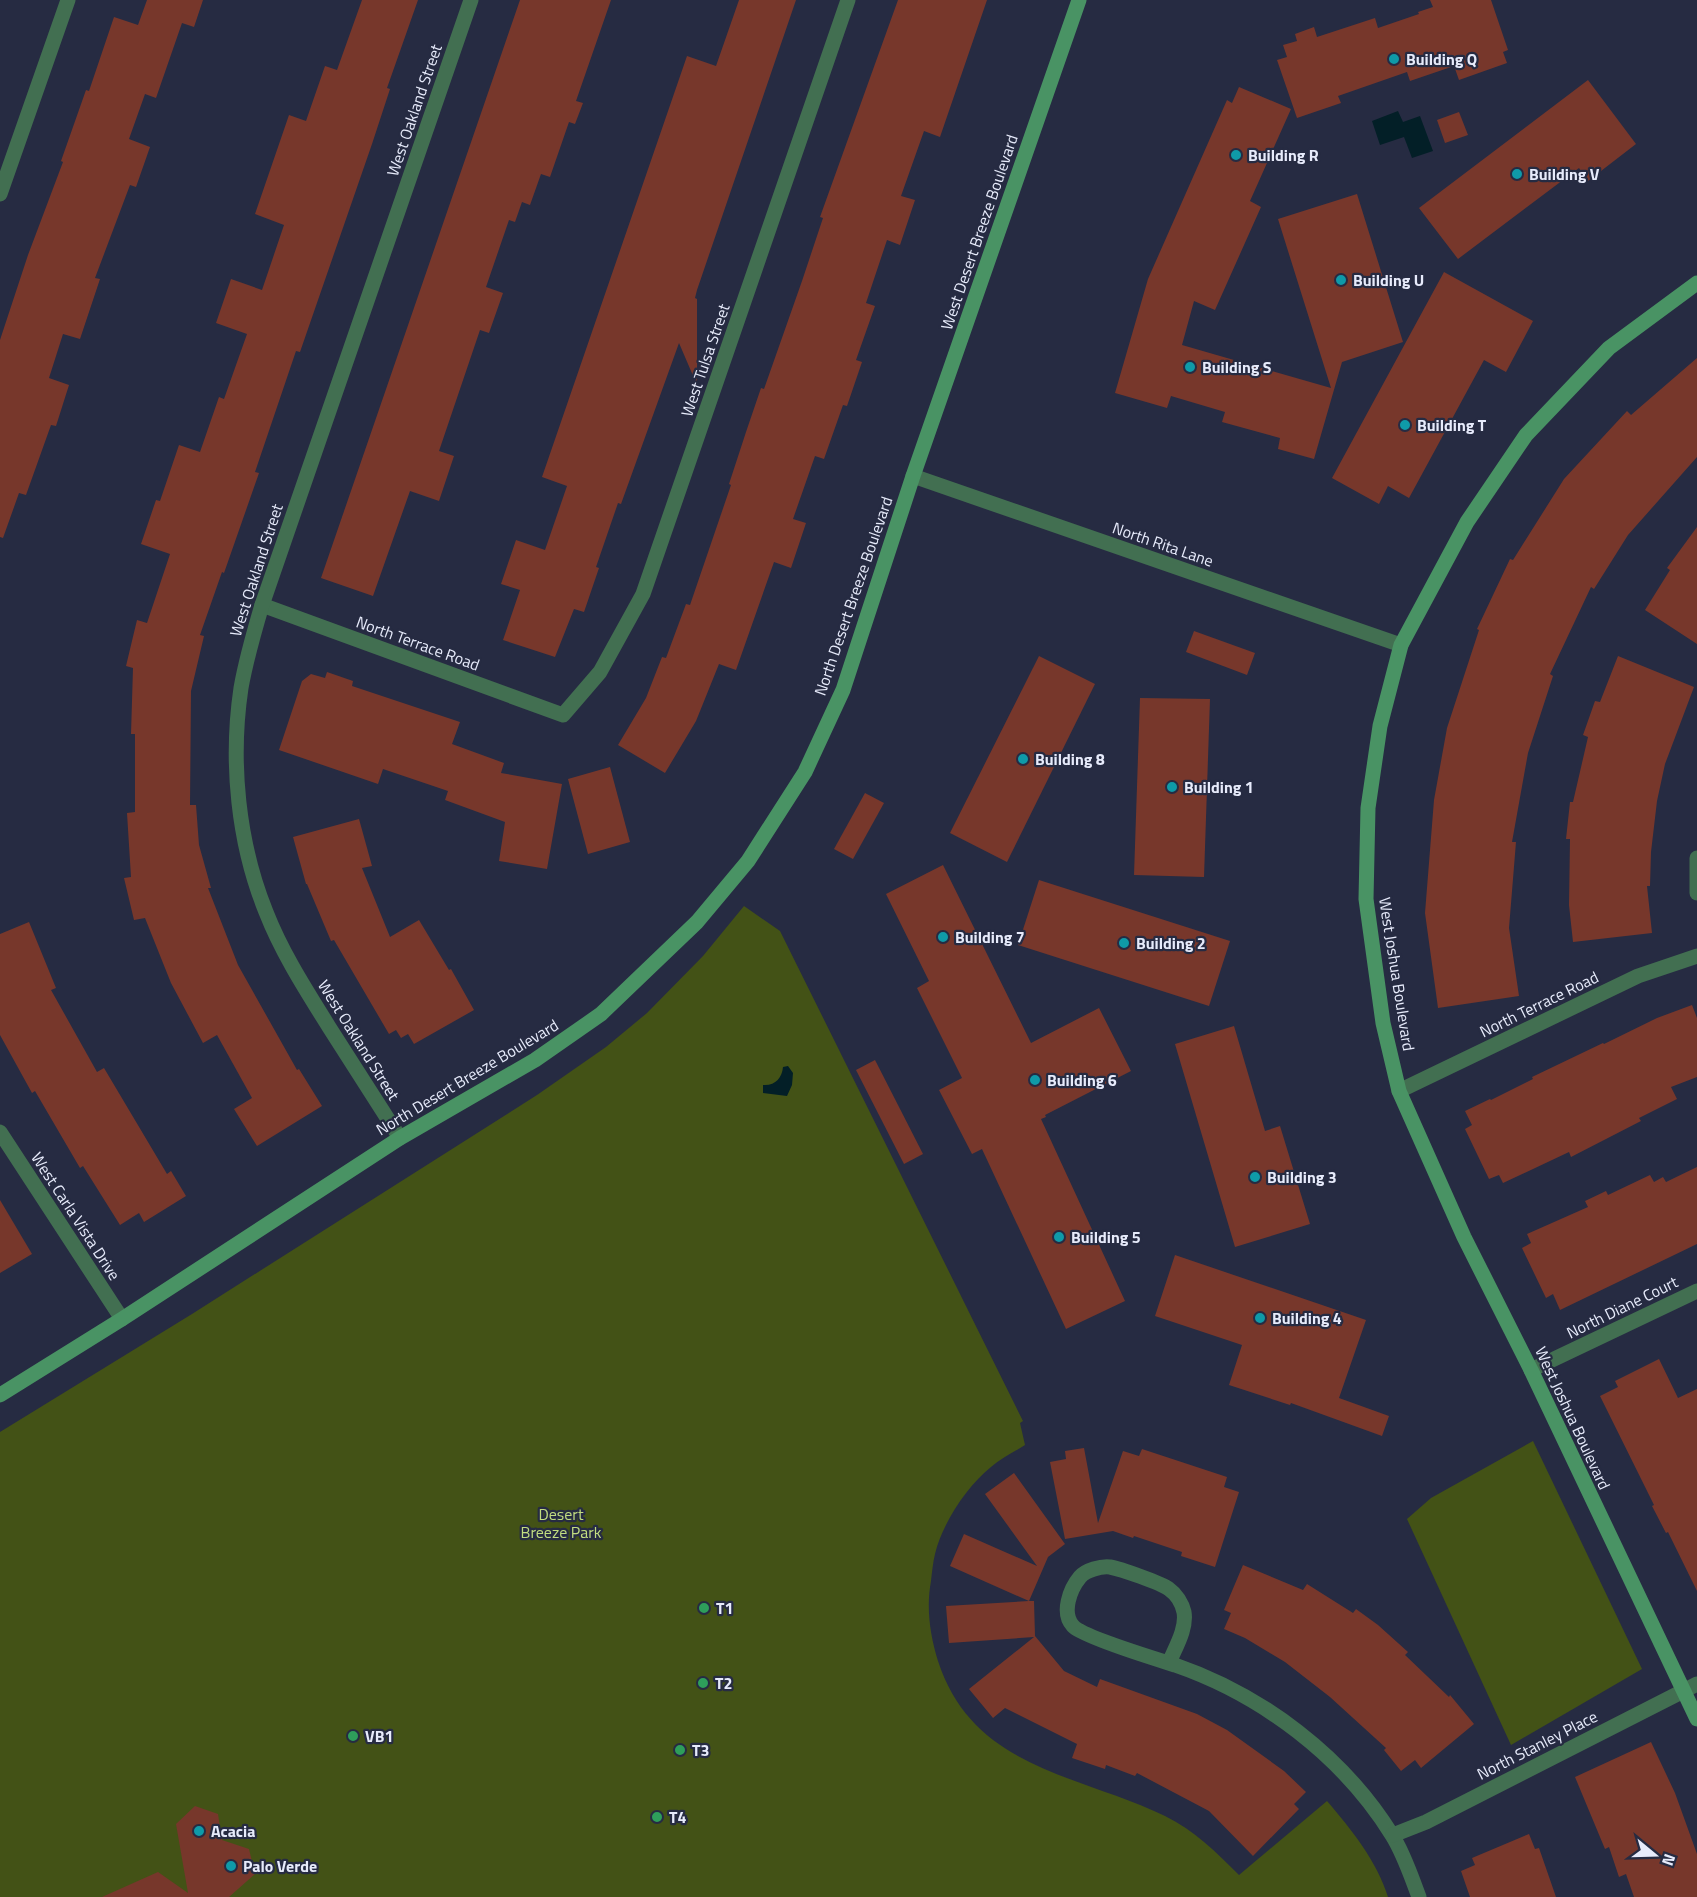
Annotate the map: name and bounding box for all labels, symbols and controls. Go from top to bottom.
street label: West Oakland Street [380,40,448,179]
place label: Building Q [1406,47,1477,71]
marker: Building Q [1387,52,1401,66]
street label: West Desert Breeze Boulevard [934,131,1024,333]
place label: Building R [1248,143,1319,167]
marker: Building R [1229,148,1243,162]
place label: Building V [1529,162,1600,186]
marker: Building V [1510,167,1524,181]
place label: Building U [1353,268,1424,292]
marker: Building U [1334,273,1348,287]
street label: West Tulsa Street [674,300,736,420]
place label: Building S [1202,355,1272,379]
marker: Building S [1183,360,1197,374]
place label: Building T [1417,413,1487,437]
marker: Building T [1398,418,1412,432]
street label: North Desert Breeze Boulevard [808,493,898,699]
street label: West Oakland Street [223,500,289,639]
street label: North Rita Lane [1109,516,1217,572]
street label: North Terrace Road [353,610,483,676]
place label: Building 8 [1035,747,1105,771]
marker: Building 8 [1016,752,1030,766]
place label: Building 1 [1184,775,1254,799]
marker: Building 1 [1165,780,1179,794]
street label: West Joshua Boulevard [1373,895,1421,1053]
place label: Building 7 [955,925,1025,949]
marker: Building 7 [936,930,950,944]
place label: Building 2 [1136,931,1206,955]
marker: Building 2 [1117,936,1131,950]
street label: North Terrace Road [1475,965,1603,1043]
street label: West Oakland Street [312,975,406,1105]
street label: North Desert Breeze Boulevard [371,1013,563,1141]
place label: Building 6 [1047,1068,1117,1092]
marker: Building 6 [1028,1073,1042,1087]
street label: West Carla Vista Drive [26,1147,126,1285]
place label: Building 3 [1267,1165,1337,1189]
marker: Building 3 [1248,1170,1262,1184]
place label: Building 5 [1071,1225,1141,1249]
marker: Building 5 [1052,1230,1066,1244]
street label: North Diane Court [1562,1269,1682,1344]
place label: Building 4 [1272,1306,1342,1330]
marker: Building 4 [1253,1311,1267,1325]
street label: West Joshua Boulevard [1529,1343,1617,1493]
park label: Desert Breeze Park [521,1502,602,1544]
place label: T1 [716,1596,733,1620]
marker: T1 [697,1601,711,1615]
place label: T2 [715,1671,732,1695]
marker: T2 [696,1676,710,1690]
street label: North Stanley Place [1473,1704,1601,1786]
place label: VB1 [365,1724,393,1748]
marker: VB1 [346,1729,360,1743]
place label: T3 [692,1738,709,1762]
marker: T3 [673,1743,687,1757]
place label: T4 [669,1805,686,1829]
marker: T4 [650,1810,664,1824]
place label: Acacia [211,1819,255,1843]
marker: Acacia [192,1824,206,1838]
north arrow [1625,1825,1685,1885]
text: N [1656,1851,1682,1869]
place label: Palo Verde [243,1854,317,1878]
marker: Palo Verde [224,1859,238,1873]

